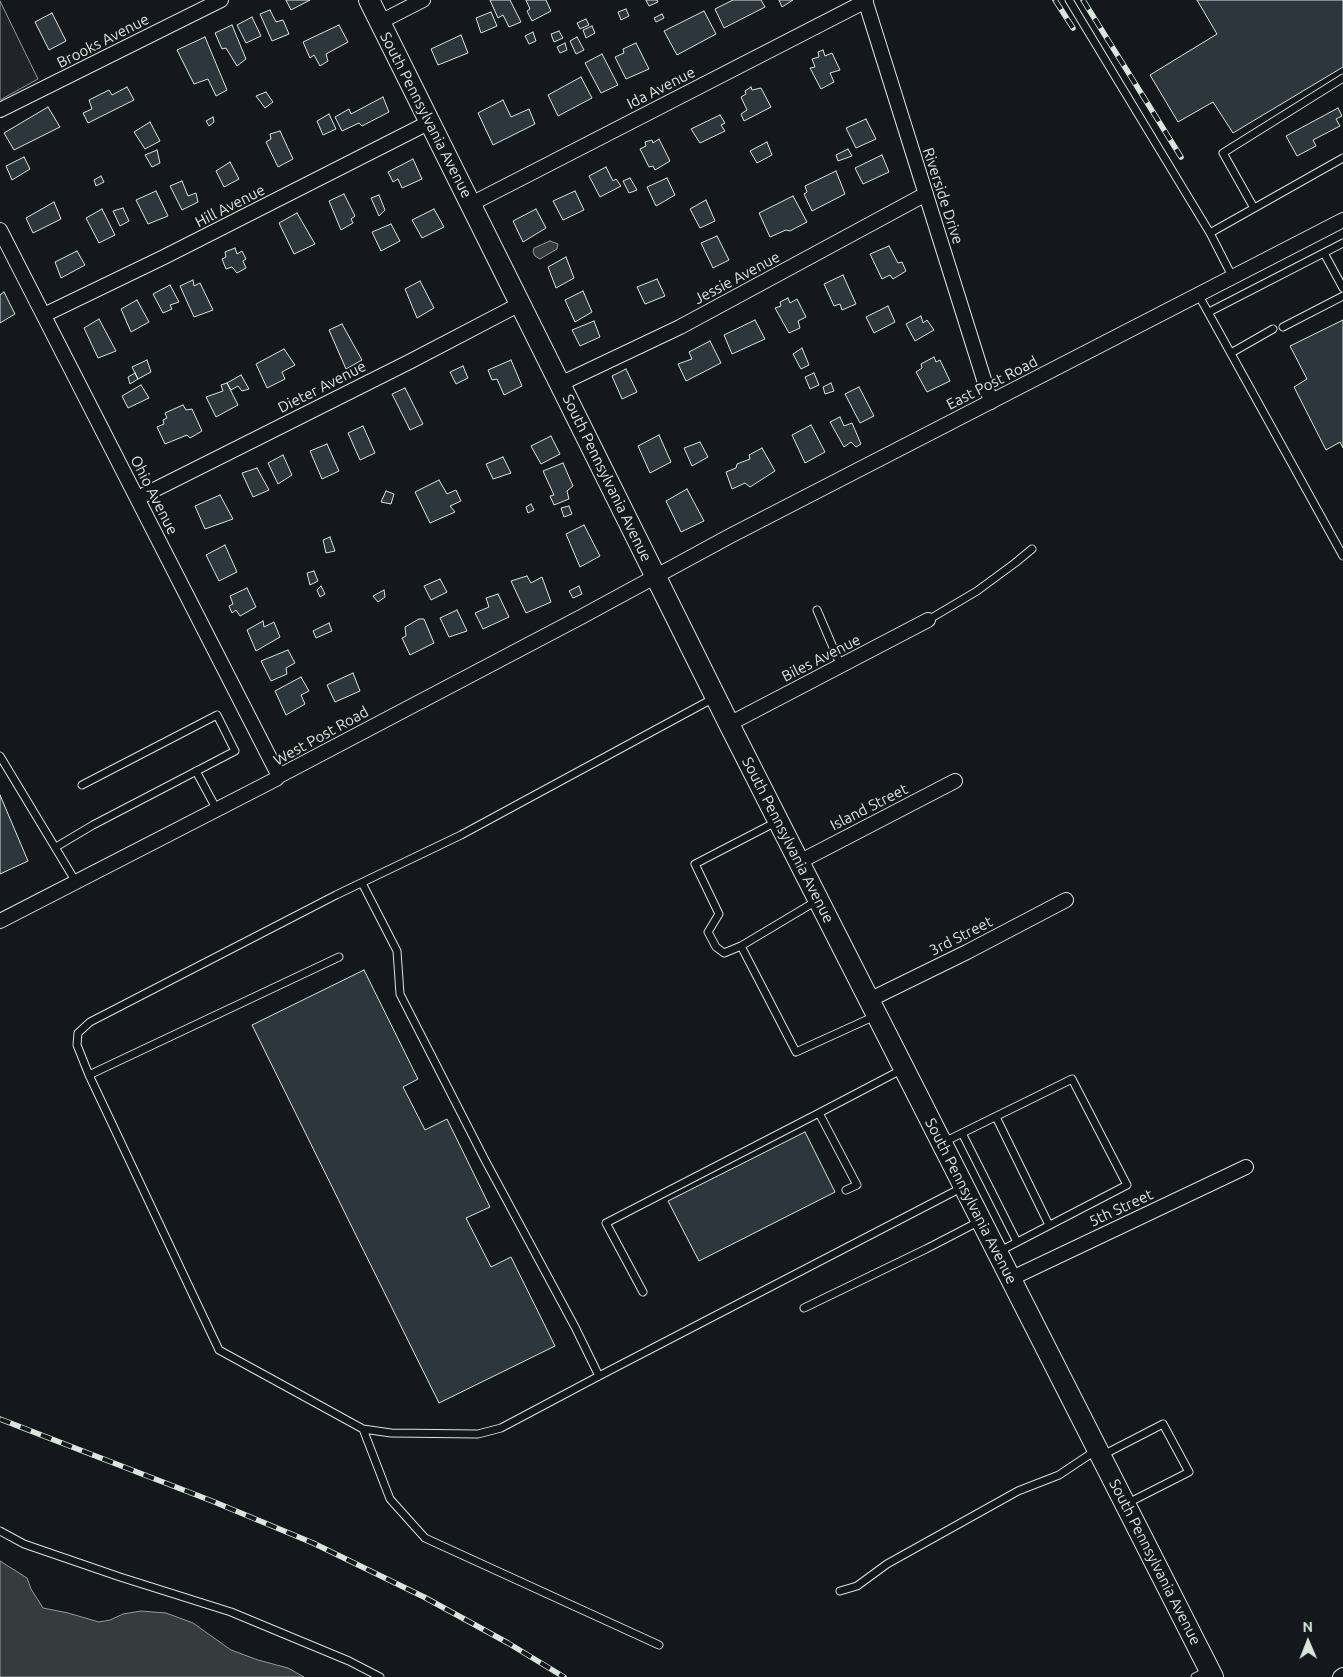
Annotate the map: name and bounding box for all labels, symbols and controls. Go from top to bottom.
street label: Brooks Avenue [54,10,152,72]
street label: South Pennsylvania Avenue [376,29,476,201]
street label: Ida Avenue [624,63,698,113]
street label: Riverside Drive [919,146,967,246]
street label: Hill Avenue [192,181,268,231]
street label: Jessie Avenue [691,248,783,308]
street label: East Post Road [943,352,1041,414]
street label: Dieter Avenue [275,357,369,417]
street label: South Pennsylvania Avenue [559,391,655,565]
street label: Ohio Avenue [126,452,182,538]
street label: Biles Avenue [779,630,863,686]
street label: West Post Road [270,702,372,770]
street label: South Pennsylvania Avenue [738,754,838,926]
street label: Island Street [827,780,911,834]
street label: 3rd Street [927,912,995,960]
street label: South Pennsylvania Avenue [921,1115,1021,1287]
street label: 5th Street [1086,1185,1156,1231]
street label: South Pennsylvania Avenue [1105,1476,1205,1648]
north arrow [1283,1617,1333,1667]
text: N [1302,1619,1313,1635]

